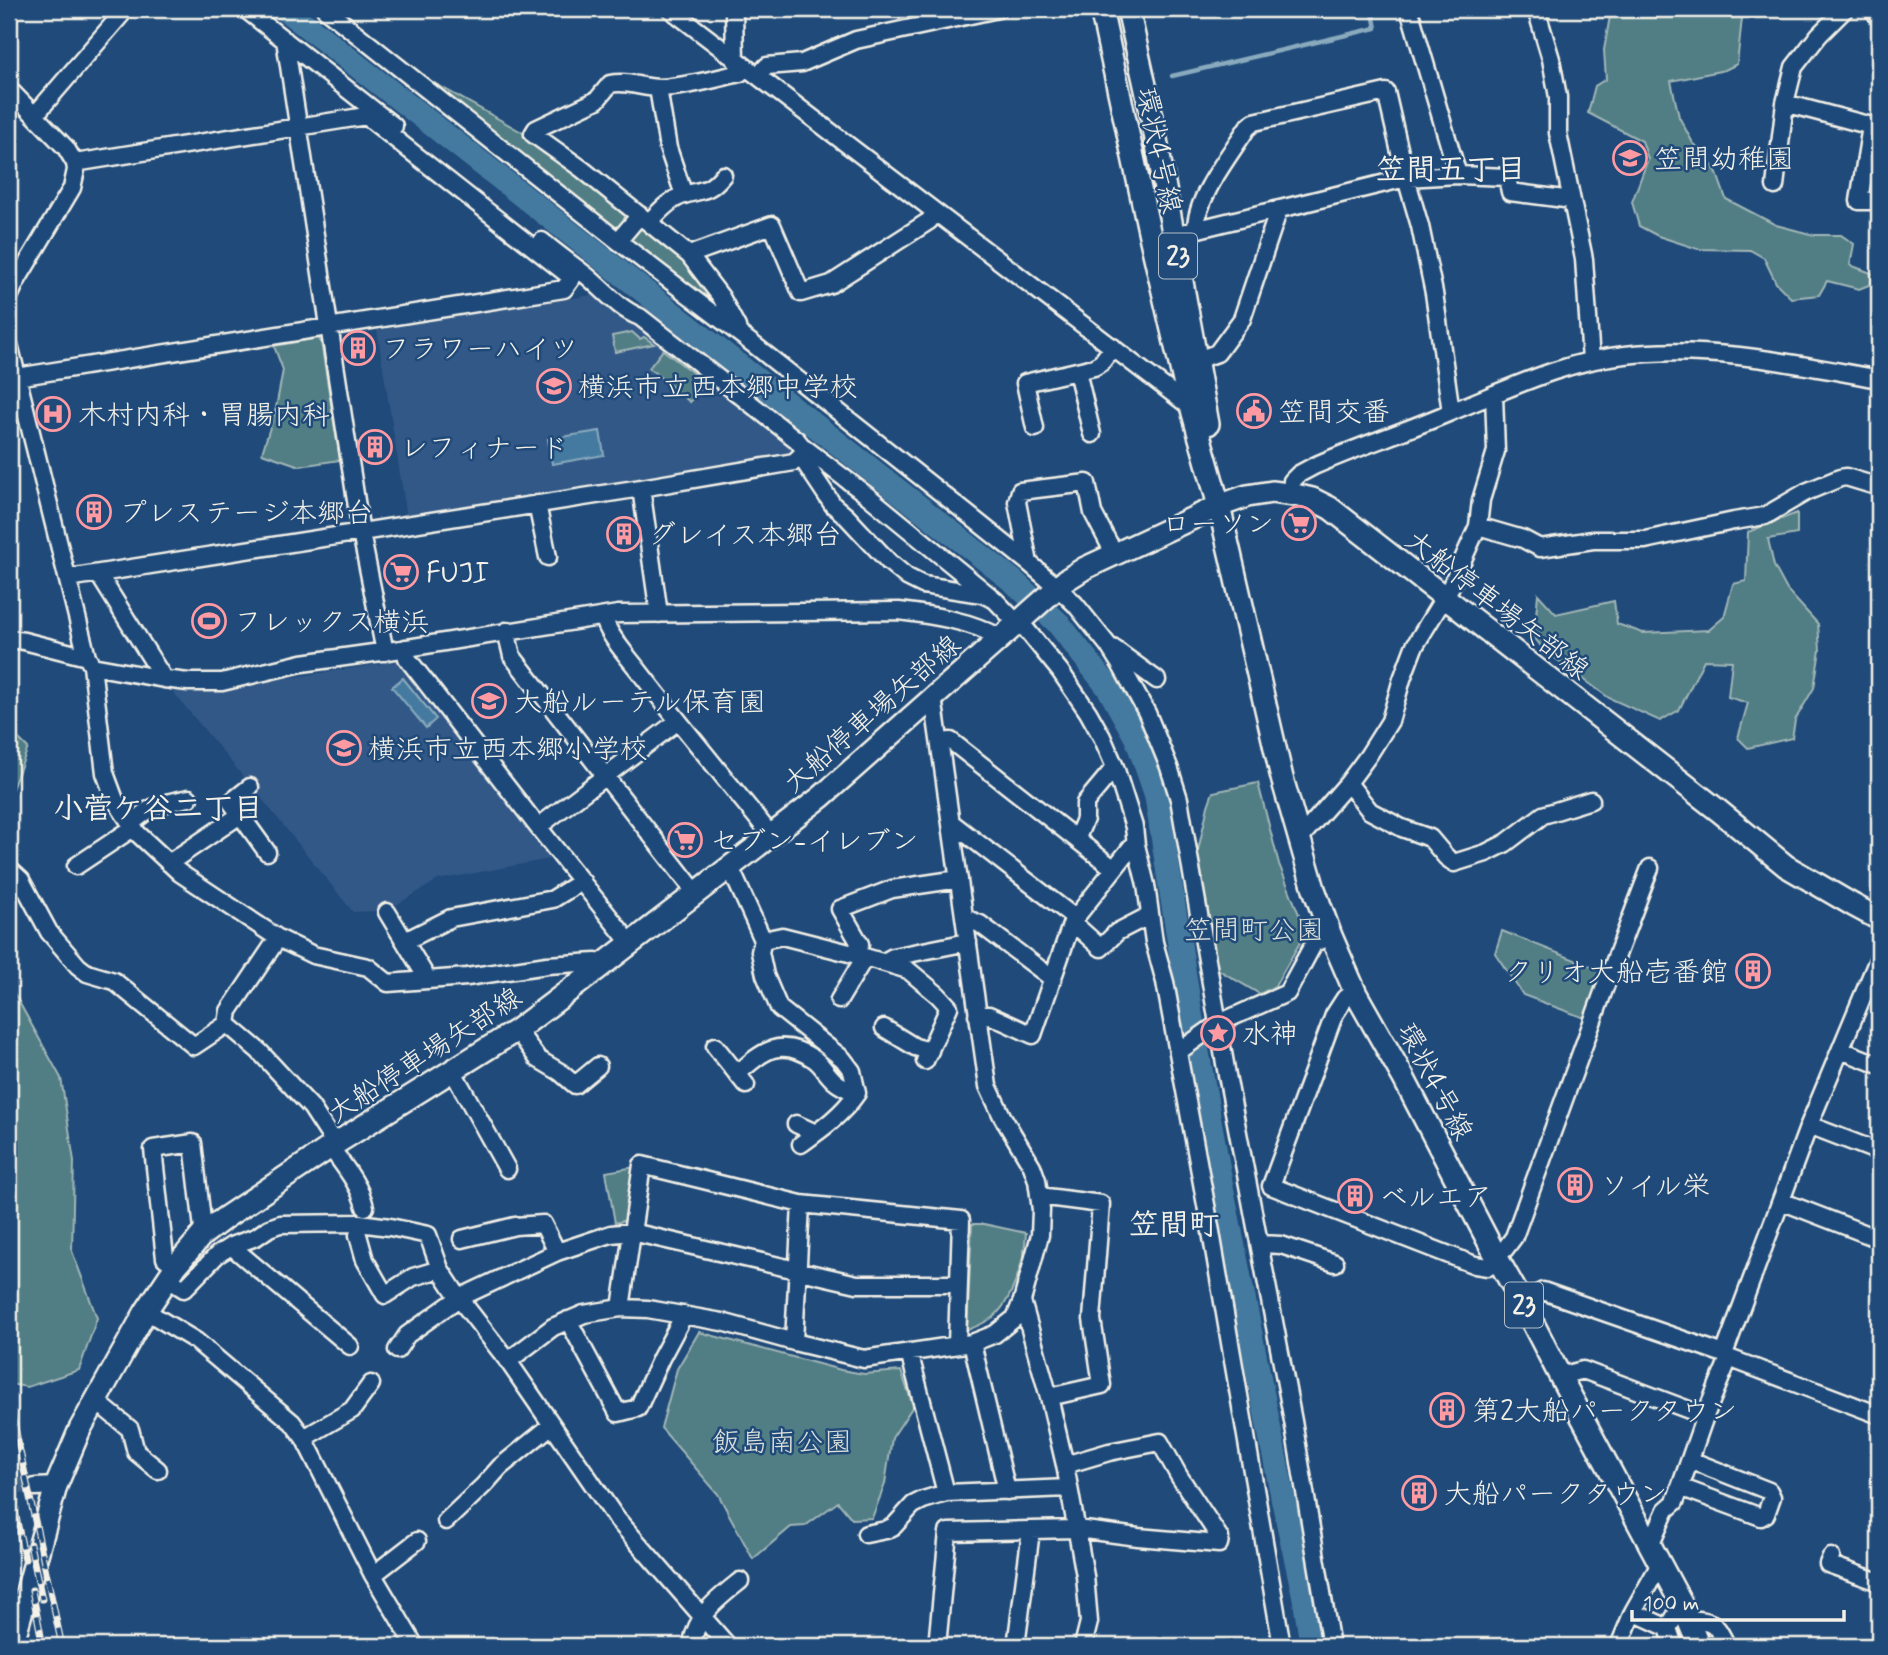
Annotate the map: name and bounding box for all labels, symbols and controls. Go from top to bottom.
street label: 環状4号線 [1126,84,1189,217]
school or university icon: 笠間幼稚園 [1611,139,1649,177]
place label: 笠間幼稚園 [1654,142,1794,179]
district label: 笠間五丁目 [1376,151,1526,190]
road number: 23 [1159,233,1197,278]
building icon: フラワーハイツ [339,329,377,367]
place label: フラワーハイツ [382,332,578,369]
school or university icon: 横浜市立西本郷中学校 [535,367,573,405]
place label: 横浜市立西本郷中学校 [578,370,858,407]
public building icon: 笠間交番 [1235,392,1273,430]
hospital icon: 木村内科・胃腸内科 [34,395,72,433]
place label: 笠間交番 [1278,395,1390,432]
place label: 木村内科・胃腸内科 [78,398,330,435]
building icon: レフィナード [356,428,394,466]
place label: レフィナード [400,431,568,468]
building icon: プレステージ本郷台 [75,493,113,531]
place label: プレステージ本郷台 [119,496,373,533]
supermarket icon: ローソン [1280,504,1318,542]
place label: ローソン [1162,507,1274,544]
building icon: グレイス本郷台 [605,515,643,553]
place label: グレイス本郷台 [648,518,842,555]
street label: 大船停車場矢部線 [1397,522,1596,690]
supermarket icon: FUJI [382,553,420,591]
place label: FUJI [426,556,489,593]
sports icon: フレックス横浜 [190,602,228,640]
place label: フレックス横浜 [234,605,429,642]
street label: 大船停車場矢部線 [776,627,969,802]
school or university icon: 大船ルーテル保育園 [470,682,508,720]
place label: 大船ルーテル保育園 [514,685,766,722]
school or university icon: 横浜市立西本郷小学校 [325,729,363,767]
place label: 横浜市立西本郷小学校 [368,732,648,769]
district label: 小菅ケ谷二丁目 [53,790,263,829]
supermarket icon: セブン-イレブン [666,821,704,859]
place label: セブン-イレブン [710,824,919,861]
park label: 笠間町公園 [1184,913,1324,950]
building icon: クリオ大船壱番館 [1734,952,1772,990]
place label: クリオ大船壱番館 [1504,955,1728,992]
street label: 大船停車場矢部線 [321,980,529,1133]
place icon: 水神 [1199,1014,1237,1052]
place label: 水神 [1242,1017,1298,1054]
street label: 環状4号線 [1387,1017,1480,1147]
building icon: ソイル栄 [1556,1166,1594,1204]
place label: ソイル栄 [1600,1169,1710,1206]
building icon: ベルエア [1336,1177,1374,1215]
place label: ベルエア [1380,1180,1492,1217]
district label: 笠間町 [1129,1206,1219,1245]
road number: 23 [1505,1282,1543,1328]
building icon: 第2大船パークタウン [1428,1391,1466,1429]
place label: 第2大船パークタウン [1472,1394,1737,1431]
park label: 飯島南公園 [712,1425,852,1462]
building icon: 大船パークタウン [1400,1474,1438,1512]
place label: 大船パークタウン [1444,1477,1667,1514]
scale bar [1632,1578,1844,1622]
text: 100 m [1643,1590,1699,1618]

